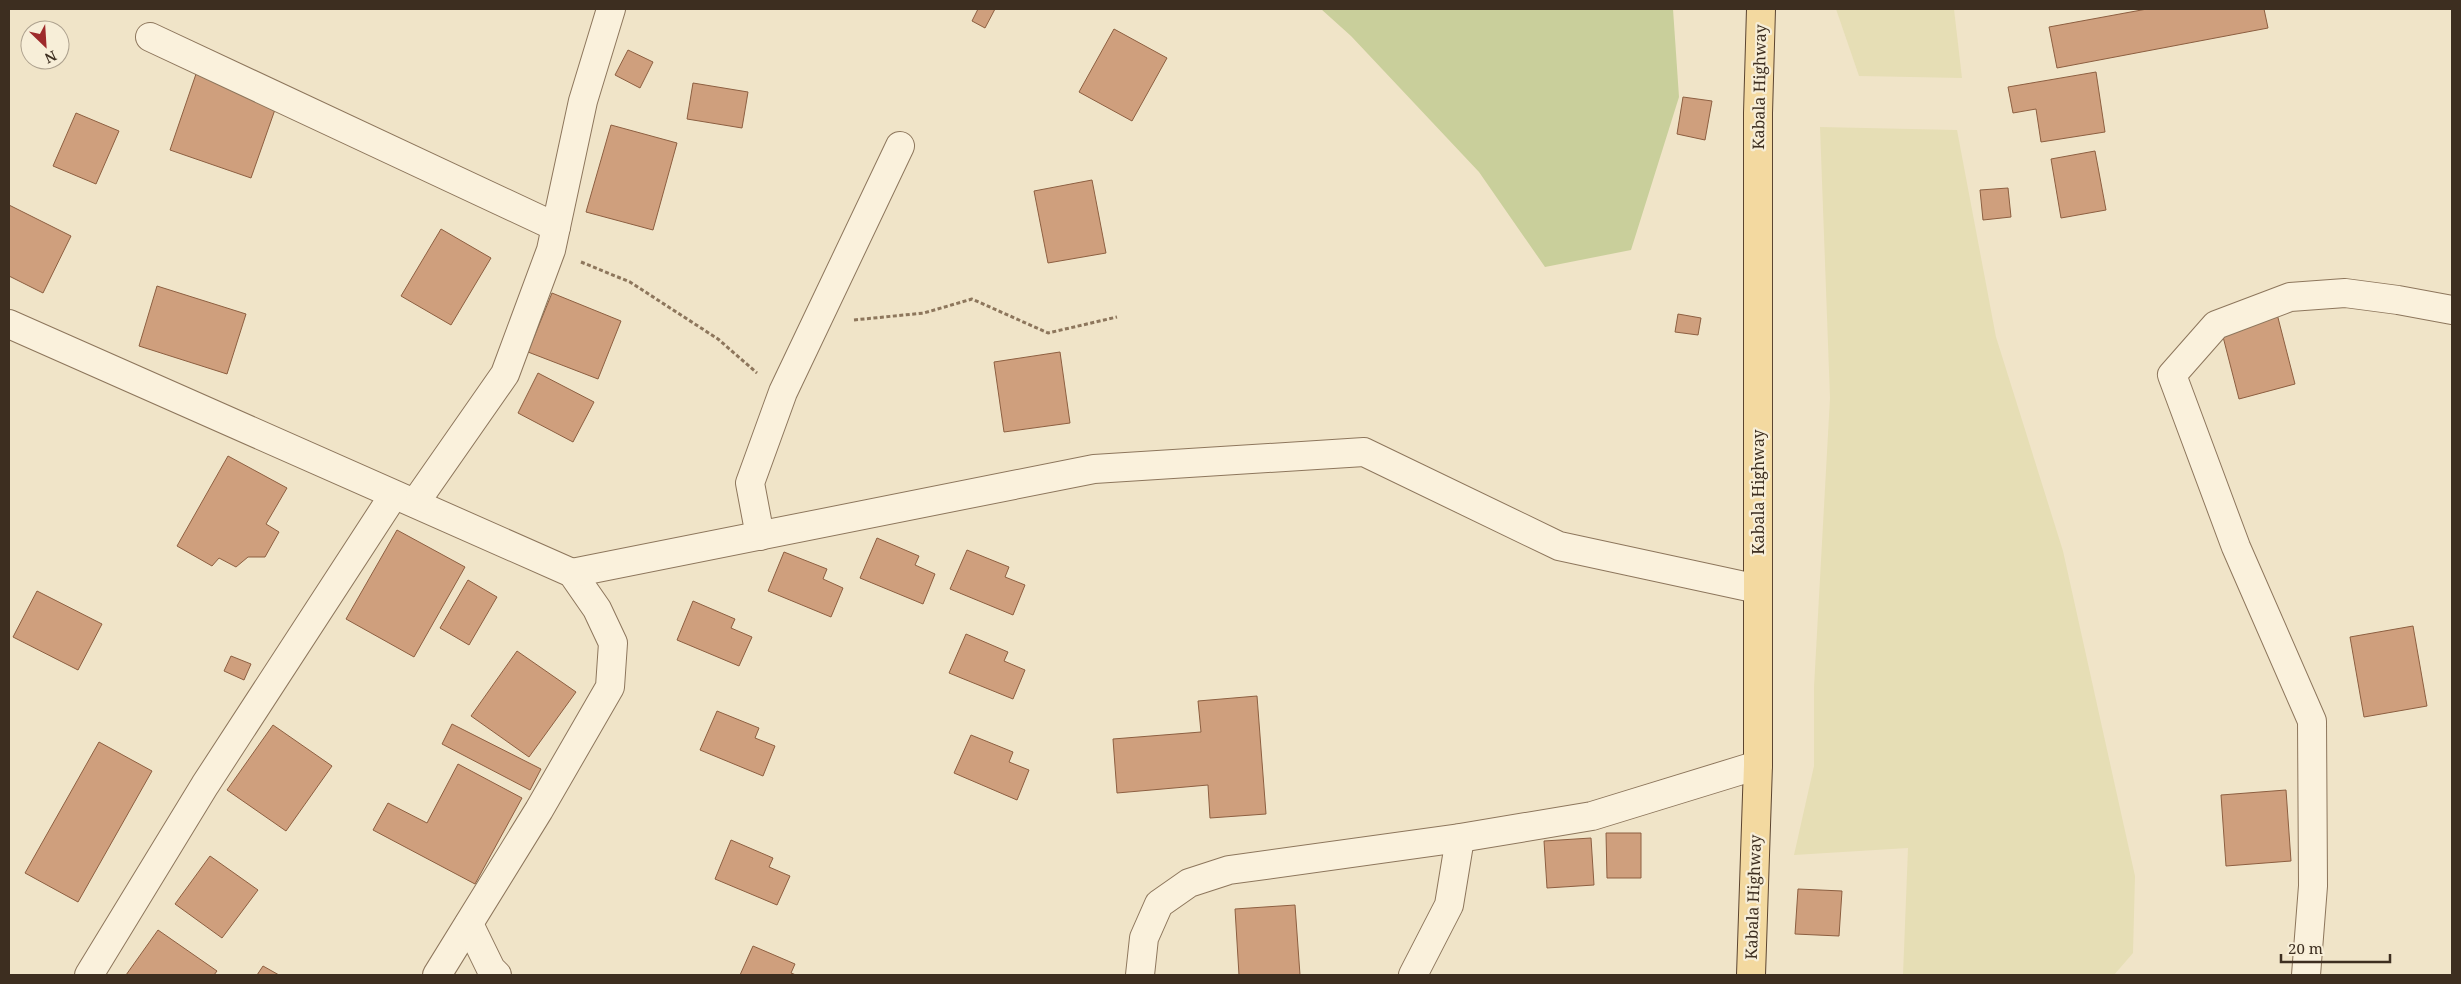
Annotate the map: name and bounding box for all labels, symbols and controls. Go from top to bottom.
north arrow [20,20,70,70]
street label: Kabala Highway [1747,23,1771,150]
text: N [42,46,60,68]
street label: Kabala Highway [1747,428,1769,555]
street label: Kabala Highway [1740,833,1766,960]
scale bar [2281,932,2390,964]
text: 20 m [2288,938,2323,958]

